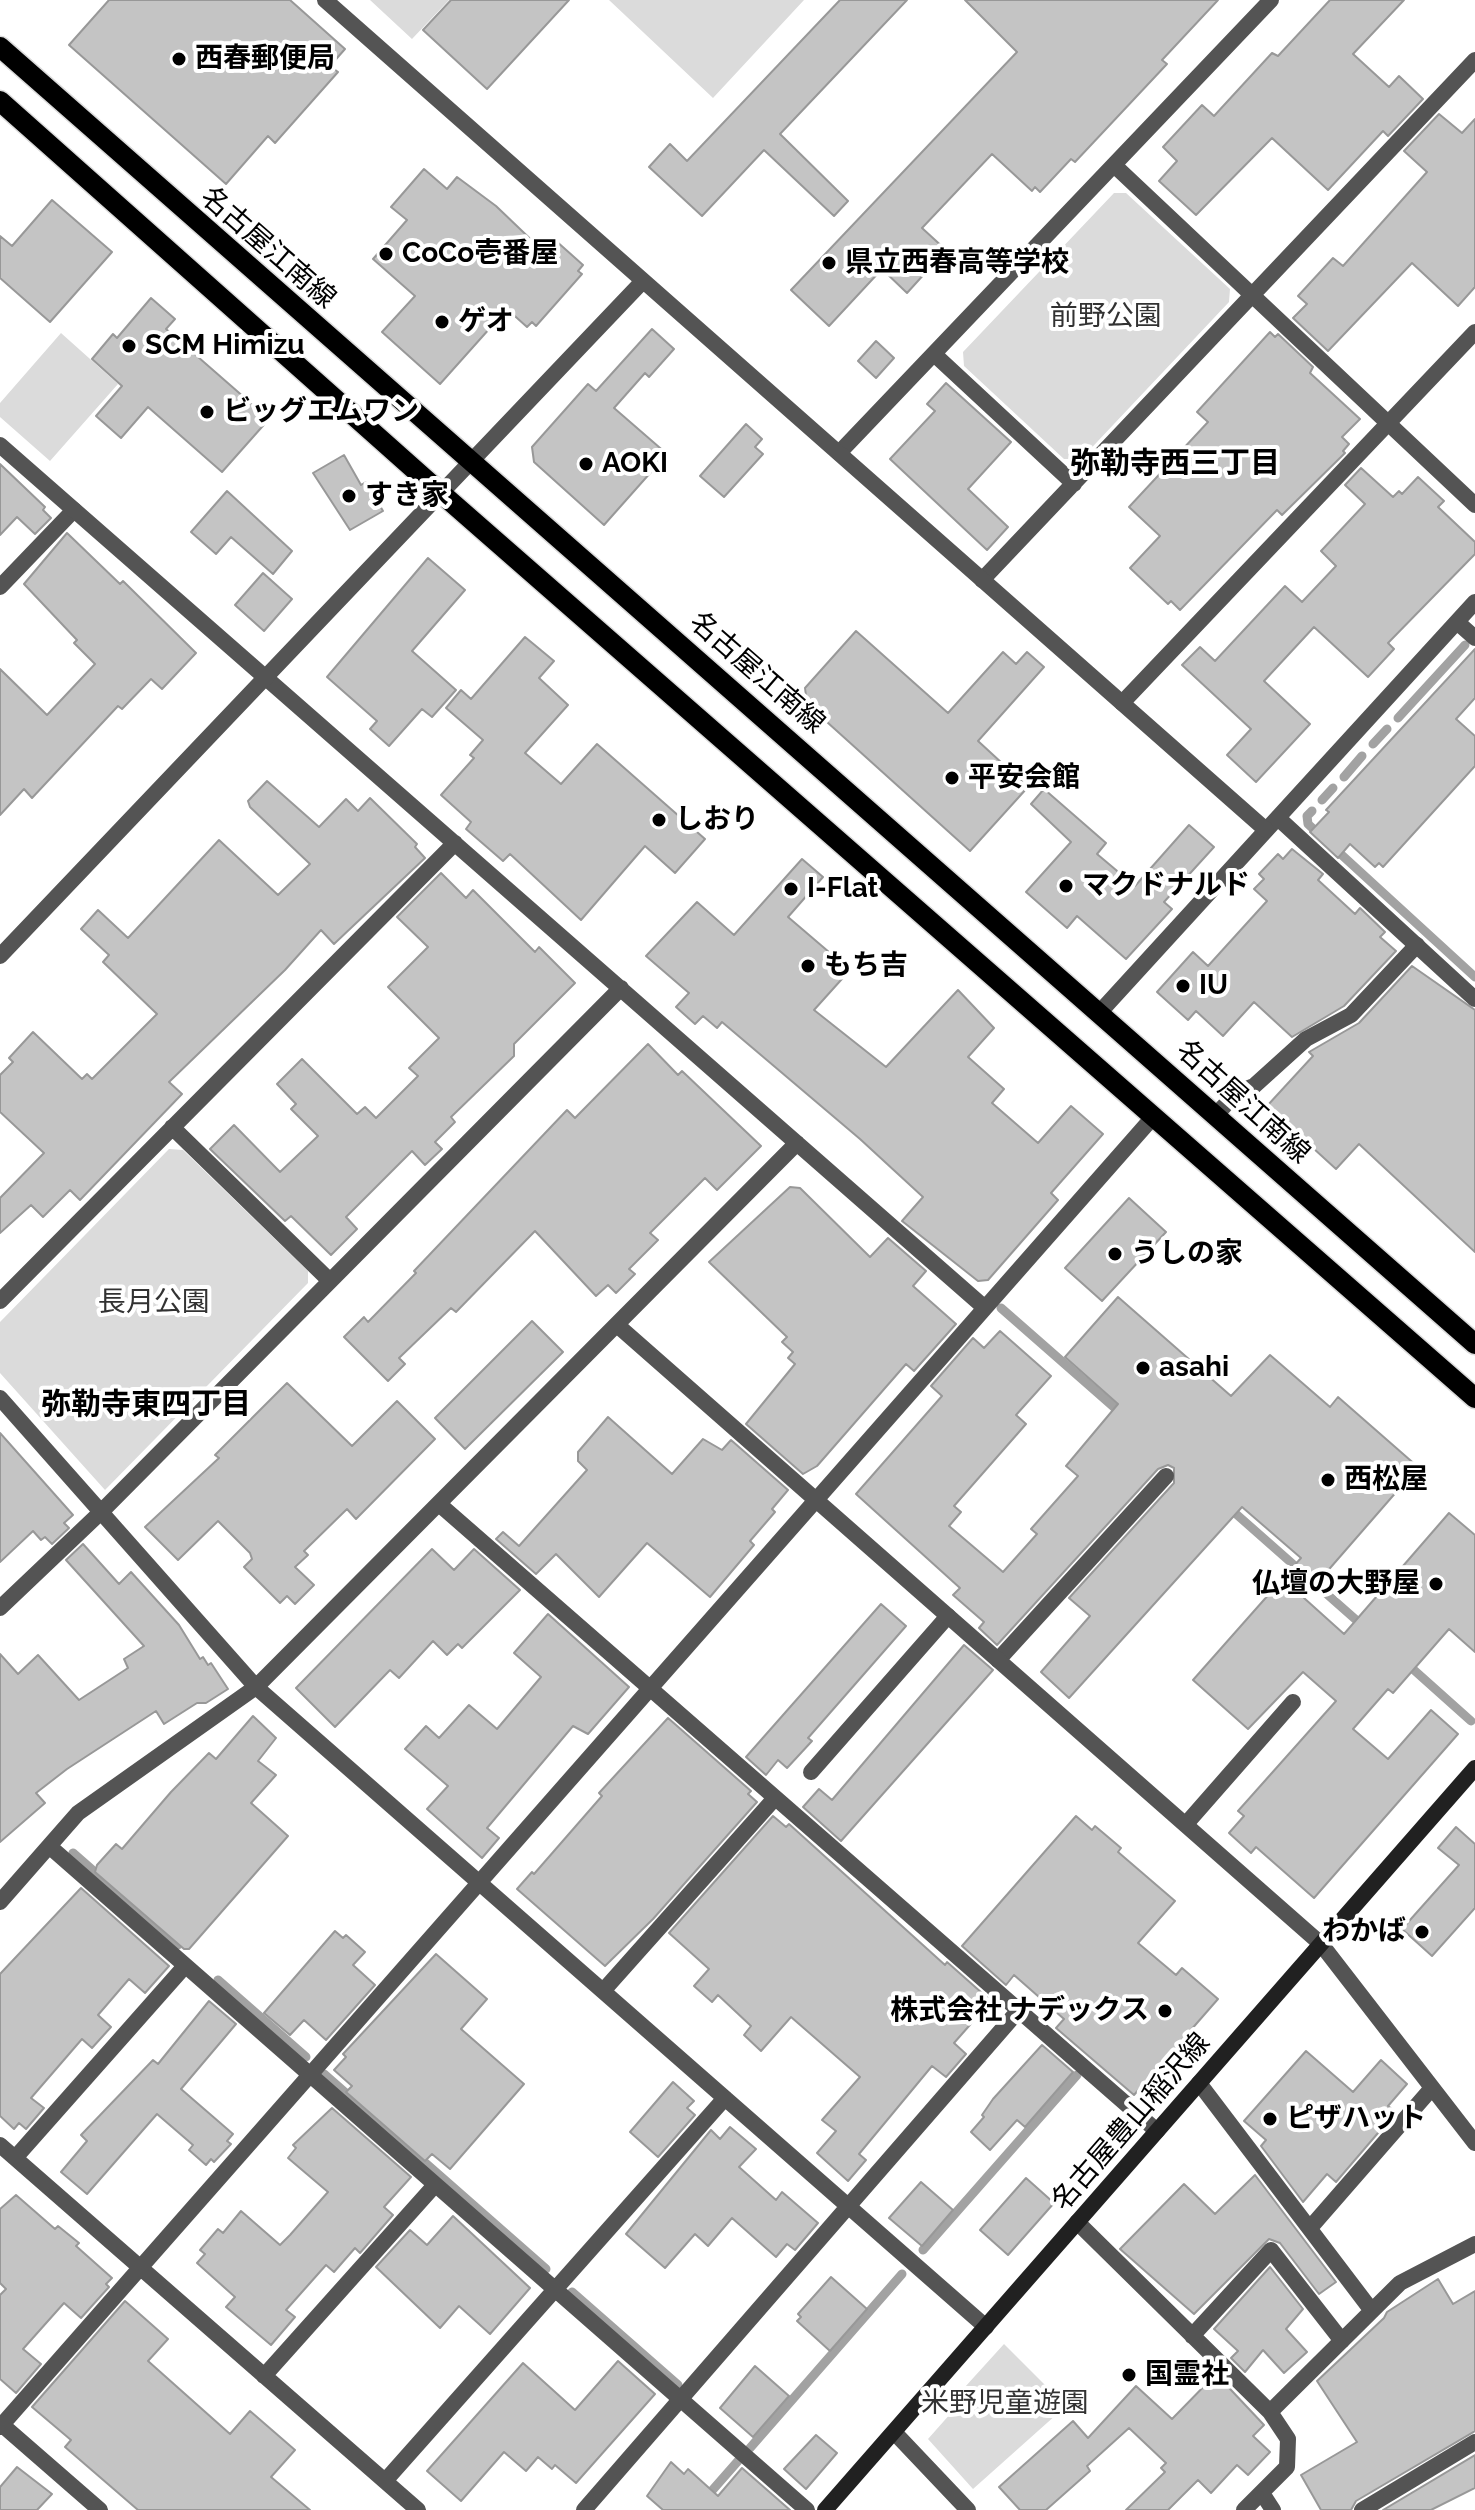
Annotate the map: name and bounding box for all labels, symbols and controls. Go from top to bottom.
place label: 西春郵便局 [195,42,335,76]
marker: 西春郵便局 [170,50,188,68]
street label: 名古屋江南線 [194,180,342,316]
place label: CoCo壱番屋 [402,237,558,271]
marker: CoCo壱番屋 [377,245,395,263]
place label: 県立西春高等学校 [845,246,1069,280]
marker: 県立西春高等学校 [820,254,838,272]
park label: 前野公園 [1050,300,1162,334]
place label: ゲオ [458,305,514,339]
marker: ゲオ [433,313,451,331]
place label: SCM Himizu [145,329,305,363]
marker: SCM Himizu [120,337,138,355]
place label: ビッグエムワン [223,395,419,429]
marker: ビッグエムワン [198,403,216,421]
district label: 弥勒寺西三丁目 [1070,446,1280,482]
place label: AOKI [602,447,668,481]
marker: AOKI [577,455,595,473]
place label: すき家 [365,479,449,513]
marker: すき家 [340,487,358,505]
street label: 名古屋江南線 [683,605,831,741]
place label: 平安会館 [968,761,1080,795]
marker: 平安会館 [943,769,961,787]
place label: しおり [675,803,759,837]
marker: しおり [650,811,668,829]
place label: マクドナルド [1082,869,1250,903]
place label: I-Flat [807,872,878,906]
marker: マクドナルド [1057,877,1075,895]
marker: I-Flat [782,880,800,898]
place label: もち吉 [824,949,908,983]
marker: もち吉 [799,957,817,975]
place label: IU [1199,969,1228,1003]
marker: IU [1174,977,1192,995]
street label: 名古屋江南線 [1169,1033,1317,1171]
place label: うしの家 [1131,1237,1243,1271]
marker: うしの家 [1106,1245,1124,1263]
park label: 長月公園 [98,1286,210,1320]
place label: asahi [1159,1351,1229,1385]
marker: asahi [1134,1359,1152,1377]
district label: 弥勒寺東四丁目 [41,1387,251,1423]
place label: 西松屋 [1344,1463,1428,1497]
marker: 西松屋 [1319,1471,1337,1489]
place label: 仏壇の大野屋 [1252,1567,1420,1601]
marker: 仏壇の大野屋 [1427,1575,1445,1593]
place label: わかば [1322,1915,1406,1949]
marker: わかば [1413,1923,1431,1941]
place label: 株式会社 ナデックス [890,1994,1149,2028]
marker: 株式会社 ナデックス [1156,2002,1174,2020]
street label: 名古屋豊山稲沢線 [1045,2026,1217,2218]
place label: ピザハット [1286,2102,1426,2136]
marker: ピザハット [1261,2110,1279,2128]
place label: 国霊社 [1145,2358,1229,2392]
marker: 国霊社 [1120,2366,1138,2384]
park label: 米野児童遊園 [921,2387,1089,2421]

